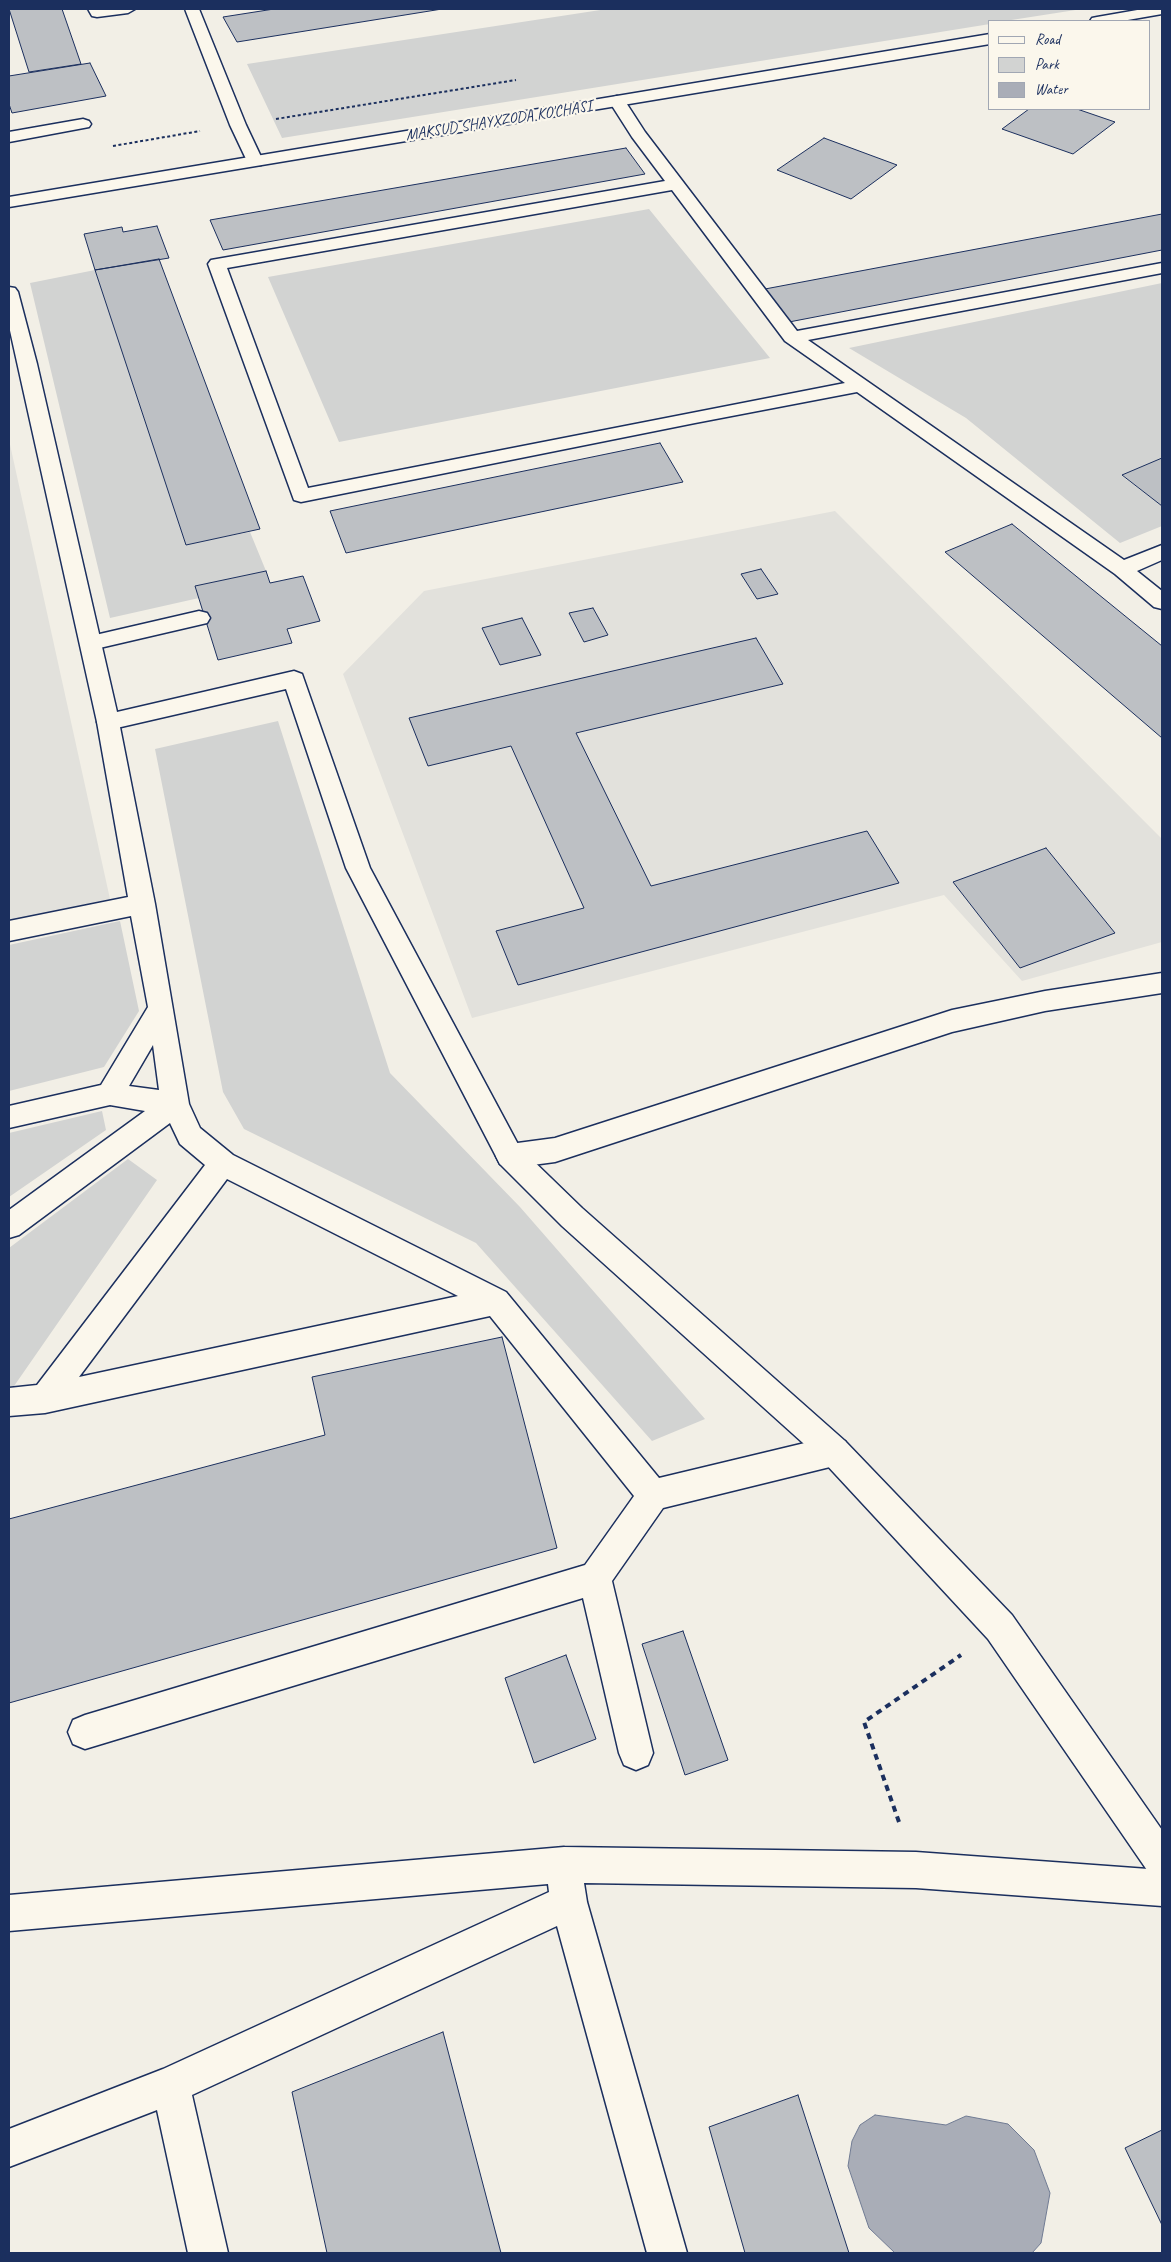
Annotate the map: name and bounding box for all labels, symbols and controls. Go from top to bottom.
legend [988,20,1151,110]
text: Road [1035,30,1060,49]
text: Park [1035,55,1059,74]
text: Water [1035,80,1068,99]
street label: MAKSUD SHAYXZODA KO'CHASI [404,97,594,145]

